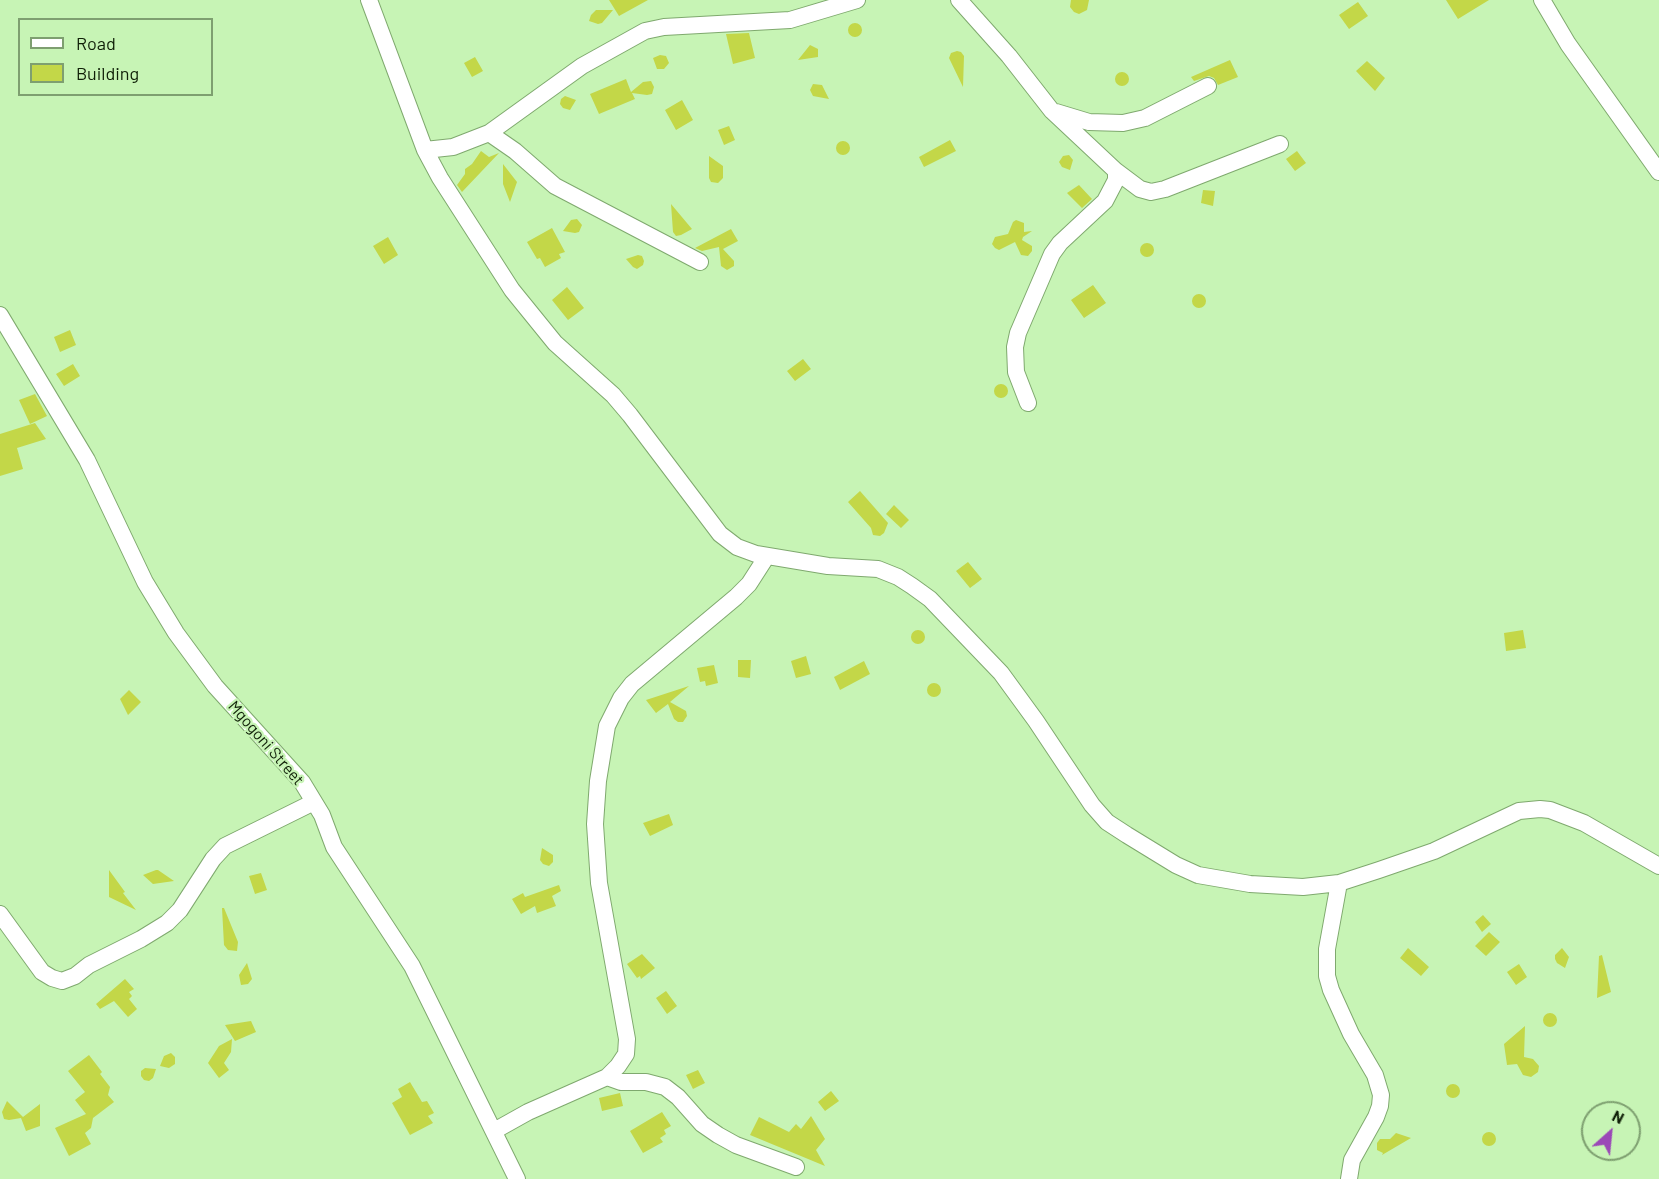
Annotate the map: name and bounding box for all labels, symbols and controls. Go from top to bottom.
legend [18,18,213,96]
text: Road [76,32,116,54]
text: Building [76,62,139,84]
street label: Mgogoni Street [224,697,308,789]
north arrow [1581,1101,1641,1161]
text: N [1609,1105,1628,1127]

